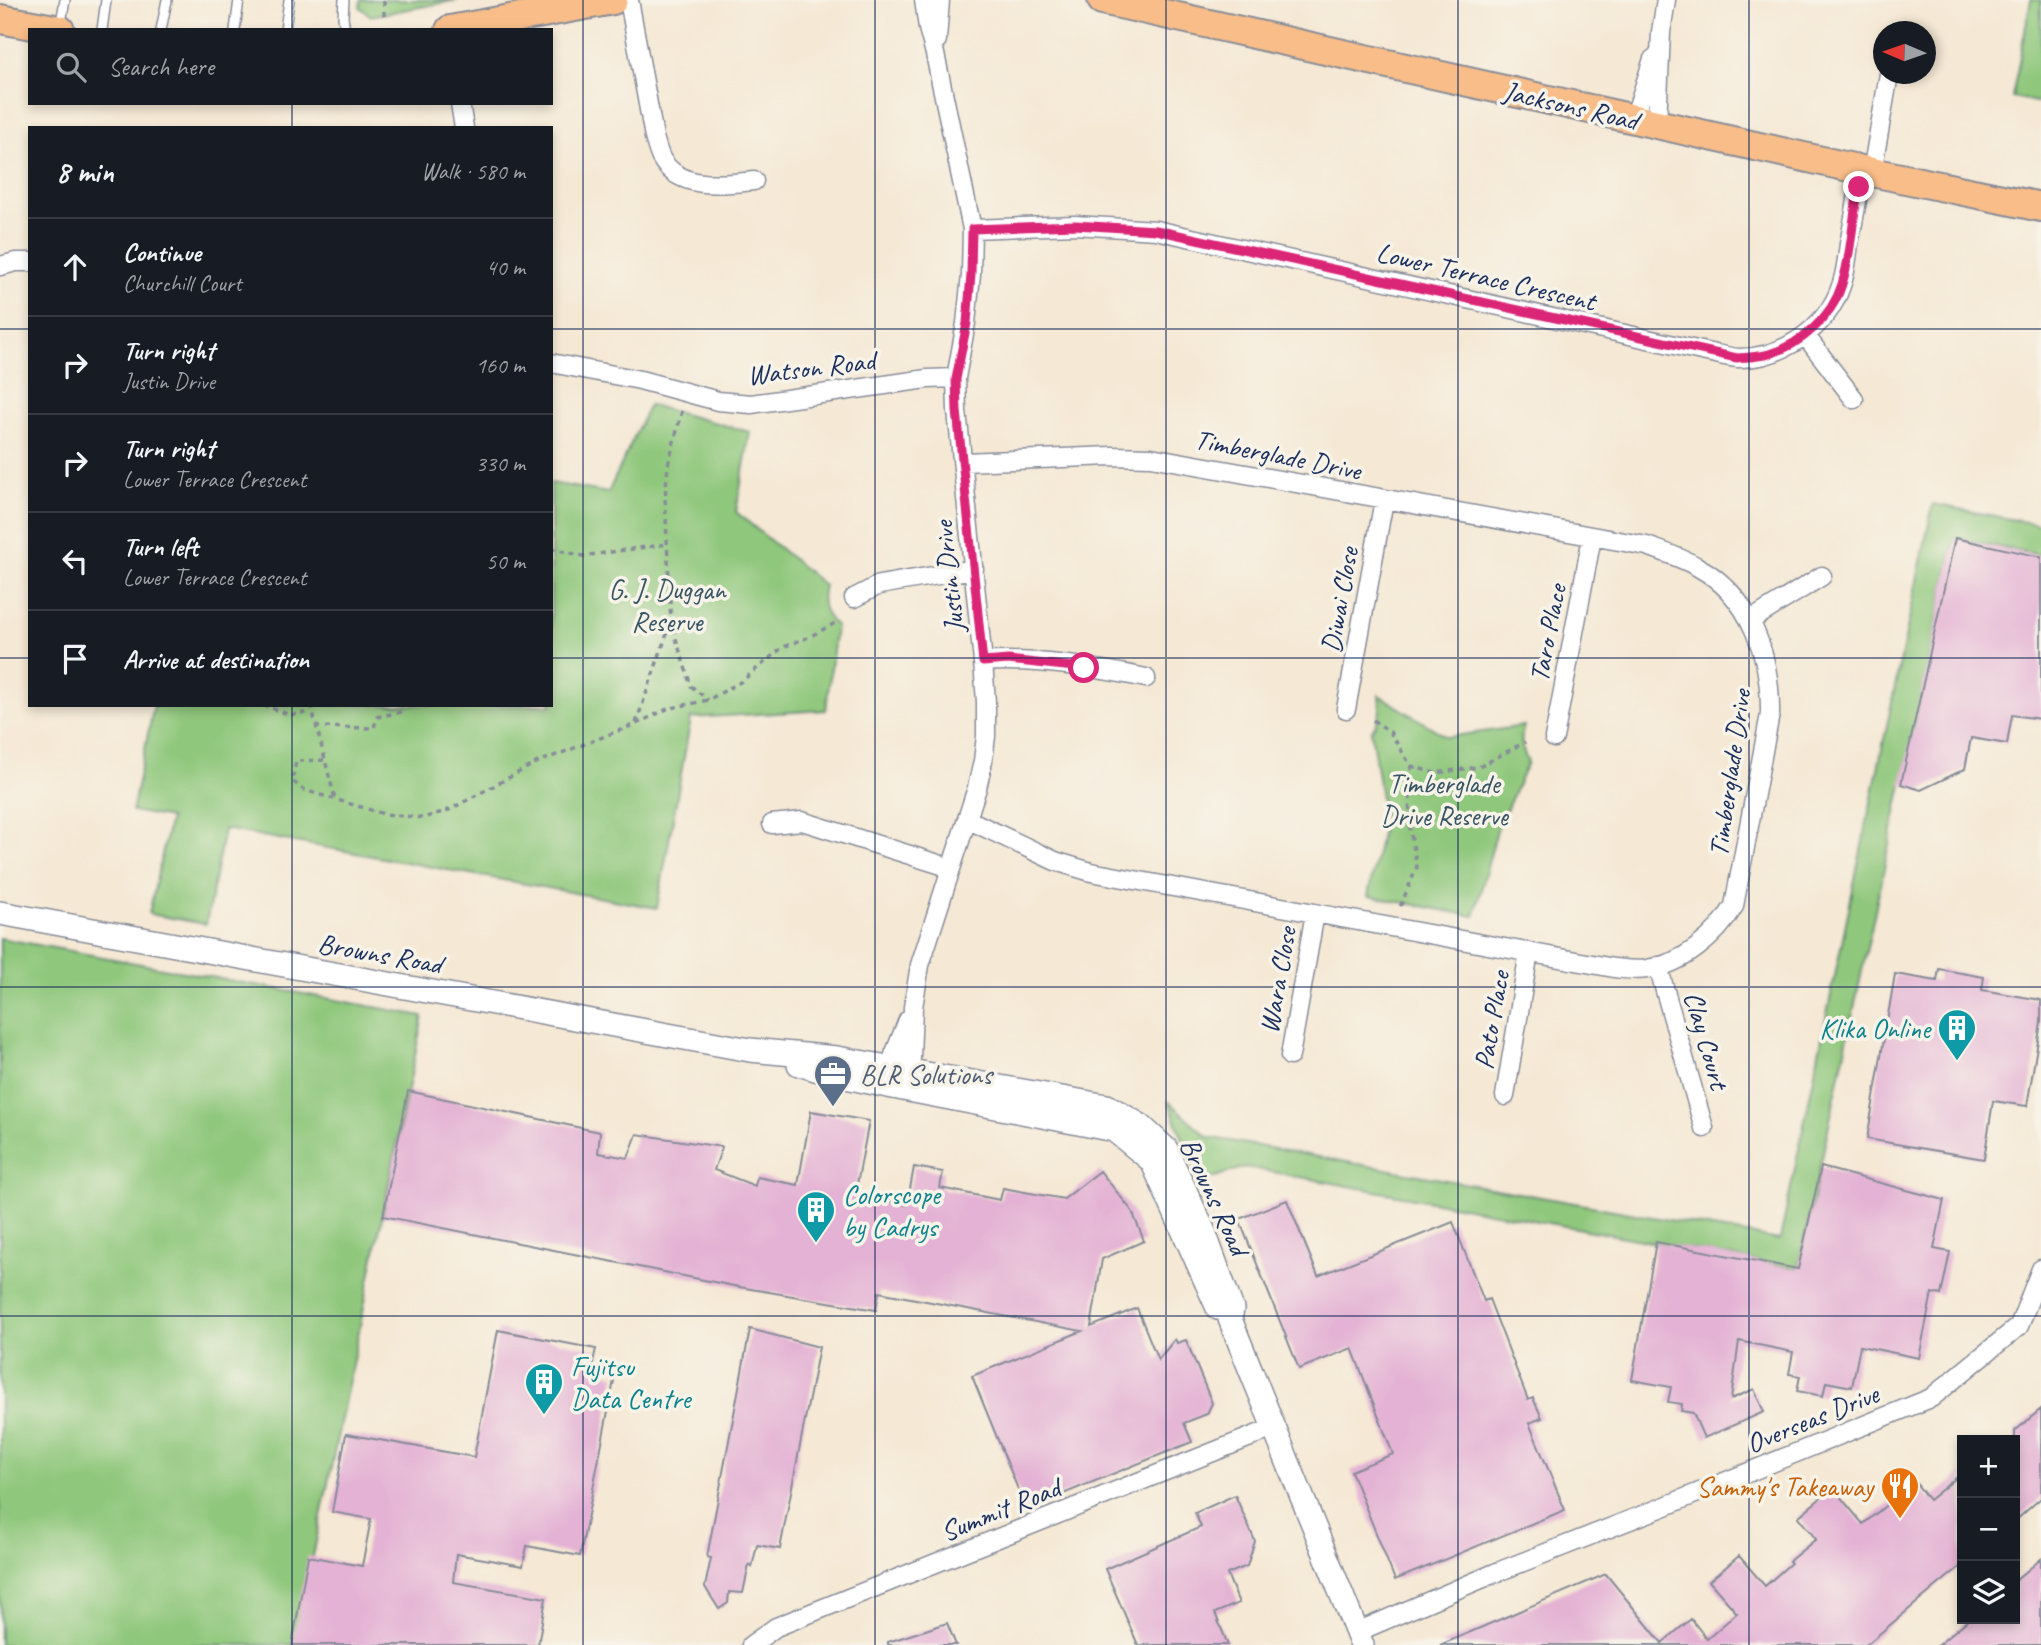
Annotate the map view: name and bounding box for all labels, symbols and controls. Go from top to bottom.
north arrow [1873,21,1936,84]
search box [28,28,553,105]
icon: search [52,48,90,86]
text: Search here [108,50,214,83]
street label: Jacksons Road [1498,73,1645,139]
text: 8 min [56,153,113,191]
text: Walk · 580 m [421,157,525,186]
route end [1843,171,1874,202]
street label: Lower Terrace Crescent [1373,234,1601,319]
text: Continue [123,236,201,269]
icon: ahead [56,248,94,286]
text: 40 m [486,253,525,282]
text: Churchill Court [123,269,242,298]
text: Turn right [123,334,214,367]
street label: Watson Road [745,342,881,393]
icon: right [56,346,94,384]
text: 160 m [476,351,525,380]
text: Justin Drive [123,367,215,396]
street label: Timberglade Drive [1192,421,1366,488]
text: Turn right [123,432,214,465]
icon: right [56,444,94,482]
text: 330 m [476,449,525,478]
text: Lower Terrace Crescent [123,465,306,494]
street label: Justin Drive [925,518,972,636]
text: Turn left [123,530,198,563]
icon: left [56,542,94,580]
street label: Diwai Close [1313,543,1366,655]
text: 50 m [486,547,525,576]
text: Lower Terrace Crescent [123,563,306,592]
park label: G. J. Duggan Reserve [608,572,727,639]
street label: Taro Place [1521,580,1574,685]
icon: arrive [56,640,94,678]
text: Arrive at destination [123,643,309,676]
route start [1068,652,1099,683]
street label: Timberglade Drive [1700,685,1759,859]
park label: Timberglade Drive Reserve [1380,766,1509,833]
street label: Wara Close [1251,922,1304,1036]
street label: Browns Road [315,925,448,982]
street label: Pato Place [1466,966,1518,1072]
street label: Clay Court [1676,987,1738,1096]
building icon: Klika Online [1936,1007,1978,1062]
place label: Klika Online [1819,1011,1932,1046]
office icon: BLR Solutions [812,1053,854,1108]
place label: BLR Solutions [860,1057,994,1092]
street label: Browns Road [1172,1132,1259,1264]
place label: Colorscope by Cadrys [843,1177,942,1244]
building icon: Colorscope by Cadrys [795,1189,837,1244]
place label: Fujitsu Data Centre [571,1349,692,1416]
building icon: Fujitsu Data Centre [523,1361,565,1416]
street label: Overseas Drive [1741,1375,1885,1461]
map controls [1957,1435,2020,1624]
button: + [1957,1435,2020,1498]
restaurant icon: Sammy's Takeaway [1879,1465,1921,1520]
street label: Summit Road [936,1468,1069,1549]
place label: Sammy's Takeaway [1696,1469,1875,1504]
button: − [1957,1498,2020,1561]
button: layers [1957,1561,2020,1624]

